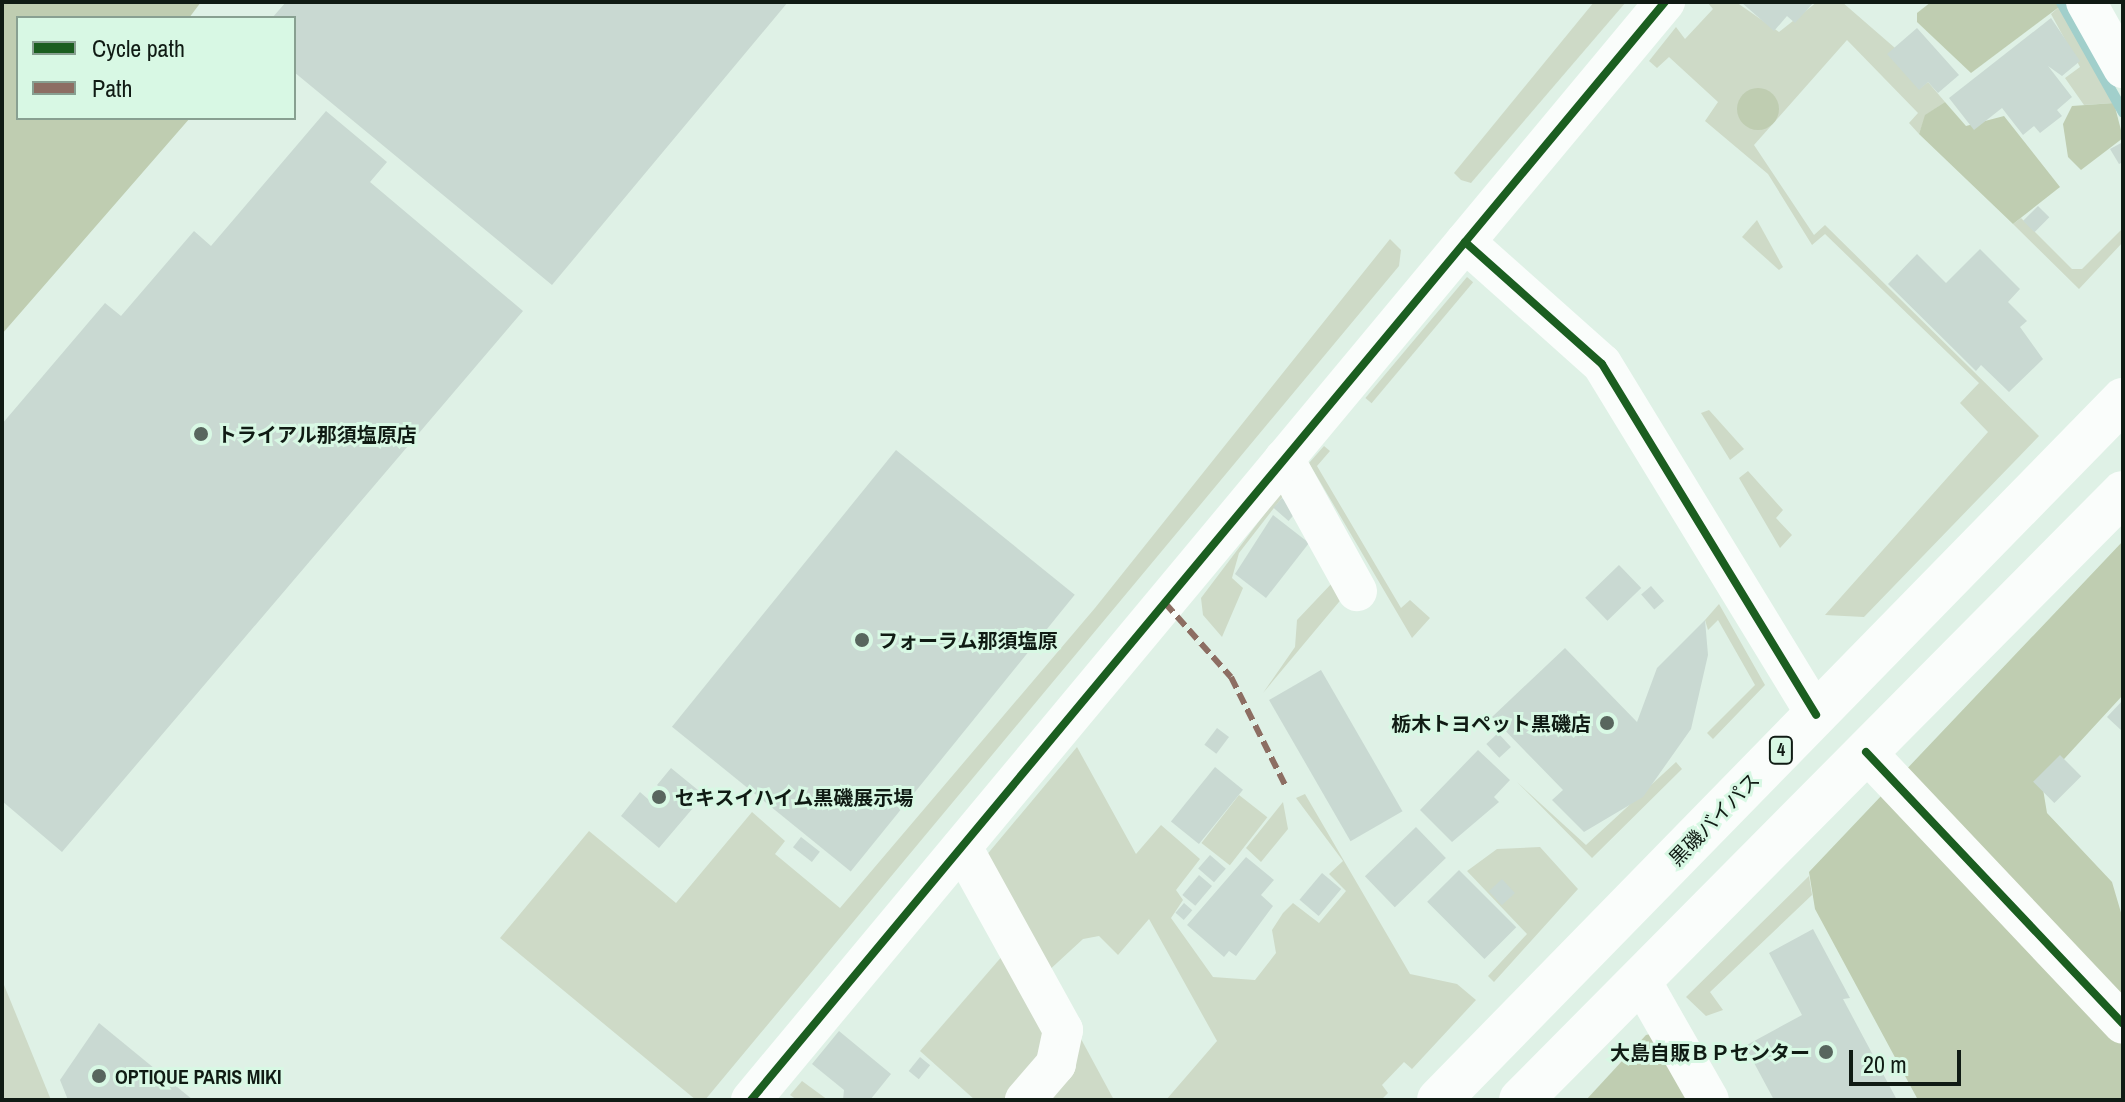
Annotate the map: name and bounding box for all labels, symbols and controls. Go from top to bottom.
legend [16,16,296,120]
text: Cycle path [92,32,185,64]
text: Path [92,72,133,104]
place label: トライアル那須塩原店 [217,422,417,446]
marker: トライアル那須塩原店 [192,425,210,443]
place label: フォーラム那須塩原 [878,628,1058,652]
marker: フォーラム那須塩原 [853,631,871,649]
place label: 栃木トヨペット黒磯店 [1391,711,1591,735]
marker: 栃木トヨペット黒磯店 [1598,714,1616,732]
road number: 4 [1767,736,1795,764]
street label: 黒磯バイパス [1664,768,1764,870]
place label: セキスイハイム黒磯展示場 [675,785,915,809]
marker: セキスイハイム黒磯展示場 [650,788,668,806]
scale bar [1853,1034,1965,1084]
place label: 大島自販ＢＰセンター [1610,1040,1810,1064]
marker: 大島自販ＢＰセンター [1817,1043,1835,1061]
text: 20 m [1863,1048,1907,1080]
place label: OPTIQUE PARIS MIKI [115,1064,281,1088]
marker: OPTIQUE PARIS MIKI [90,1067,108,1085]

